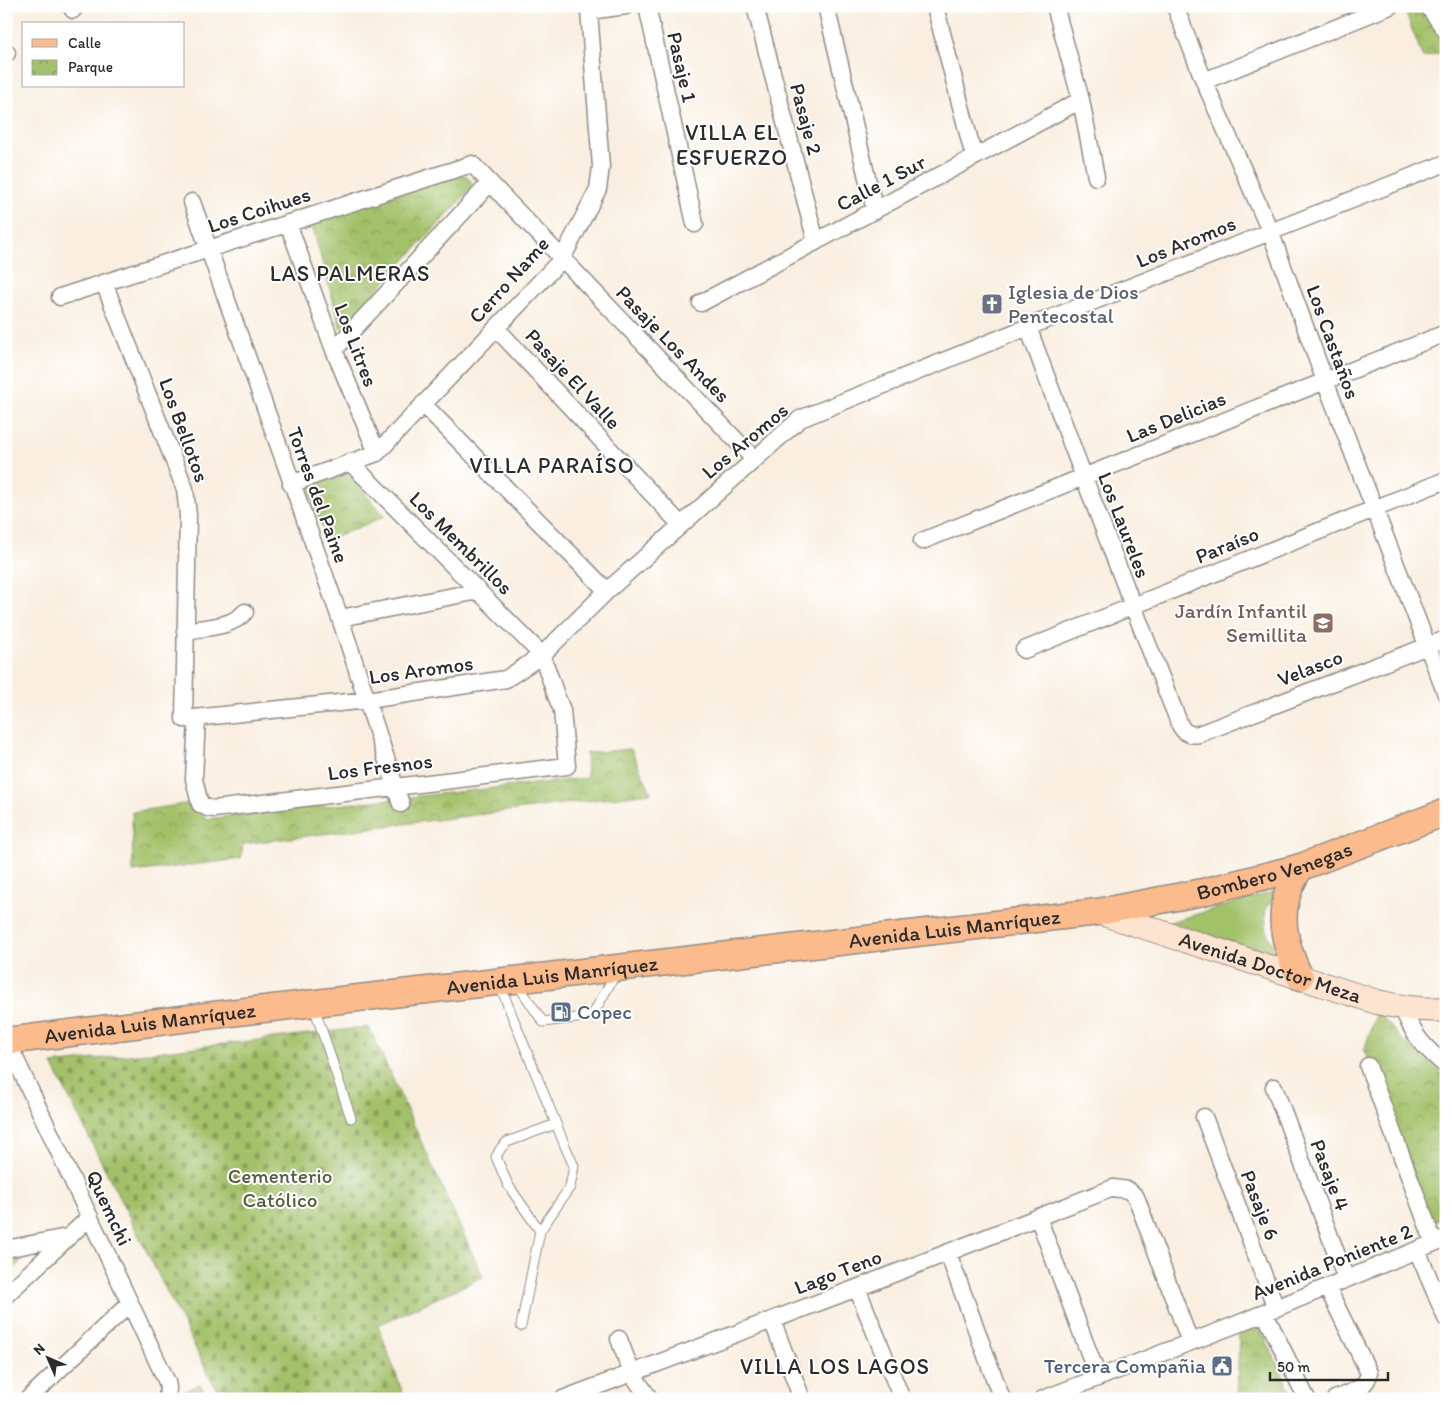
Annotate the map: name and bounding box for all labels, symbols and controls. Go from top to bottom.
legend [22,22,185,88]
street label: Pasaje 1 [662,29,703,105]
text: Calle [68,34,101,52]
text: Parque [68,58,113,76]
street label: Pasaje 2 [785,80,828,157]
district label: VILLA EL ESFUERZO [676,119,788,171]
street label: Calle 1 Sur [832,148,930,216]
street label: Los Coihues [204,181,313,238]
street label: Los Aromos [1132,210,1239,273]
street label: Cerro Name [463,231,554,328]
district label: LAS PALMERAS [270,260,430,287]
place label: Iglesia de Dios Pentecostal [1008,279,1139,328]
street label: Pasaje Los Andes [611,280,736,408]
street label: Los Castaños [1301,281,1366,402]
church icon: Iglesia de Dios Pentecostal [980,292,1004,316]
street label: Los Litres [329,300,384,390]
street label: Pasaje El Valle [520,323,626,434]
street label: Los Bellotos [154,374,215,485]
street label: Las Delicias [1122,385,1229,448]
street label: Los Aromos [696,397,793,484]
street label: Torres del Paine [282,423,355,566]
district label: VILLA PARAÍSO [469,452,635,479]
street label: Los Laureles [1093,468,1156,581]
street label: Los Membrillos [404,486,518,600]
street label: Paraíso [1191,521,1262,569]
place label: Jardín Infantil Semillita [1175,598,1307,647]
school or university icon: Jardín Infantil Semillita [1311,611,1335,635]
street label: Velasco [1274,644,1346,691]
street label: Los Aromos [367,650,475,689]
street label: Los Fresnos [326,748,434,785]
street label: Bombero Venegas [1194,836,1356,905]
street label: Avenida Luis Manríquez [847,903,1062,953]
street label: Avenida Doctor Meza [1176,926,1365,1008]
street label: Avenida Luis Manríquez [445,950,660,1000]
street label: Avenida Luis Manríquez [43,997,257,1048]
place label: Copec [577,999,632,1024]
fuel station icon: Copec [549,1000,573,1024]
street label: Pasaje 4 [1305,1136,1356,1214]
park label: Cementerio Católico [228,1163,332,1212]
street label: Quemchi [81,1166,138,1250]
street label: Pasaje 6 [1236,1166,1285,1243]
street label: Avenida Poniente 2 [1248,1218,1416,1305]
street label: Lago Teno [791,1243,885,1300]
north arrow [22,1332,72,1382]
text: N [30,1340,49,1359]
scale bar [1270,1350,1387,1382]
district label: VILLA LOS LAGOS [740,1353,930,1380]
place label: Tercera Compañia [1044,1353,1206,1378]
public building icon: Tercera Compañia [1210,1354,1234,1378]
text: 50 m [1277,1358,1310,1376]

